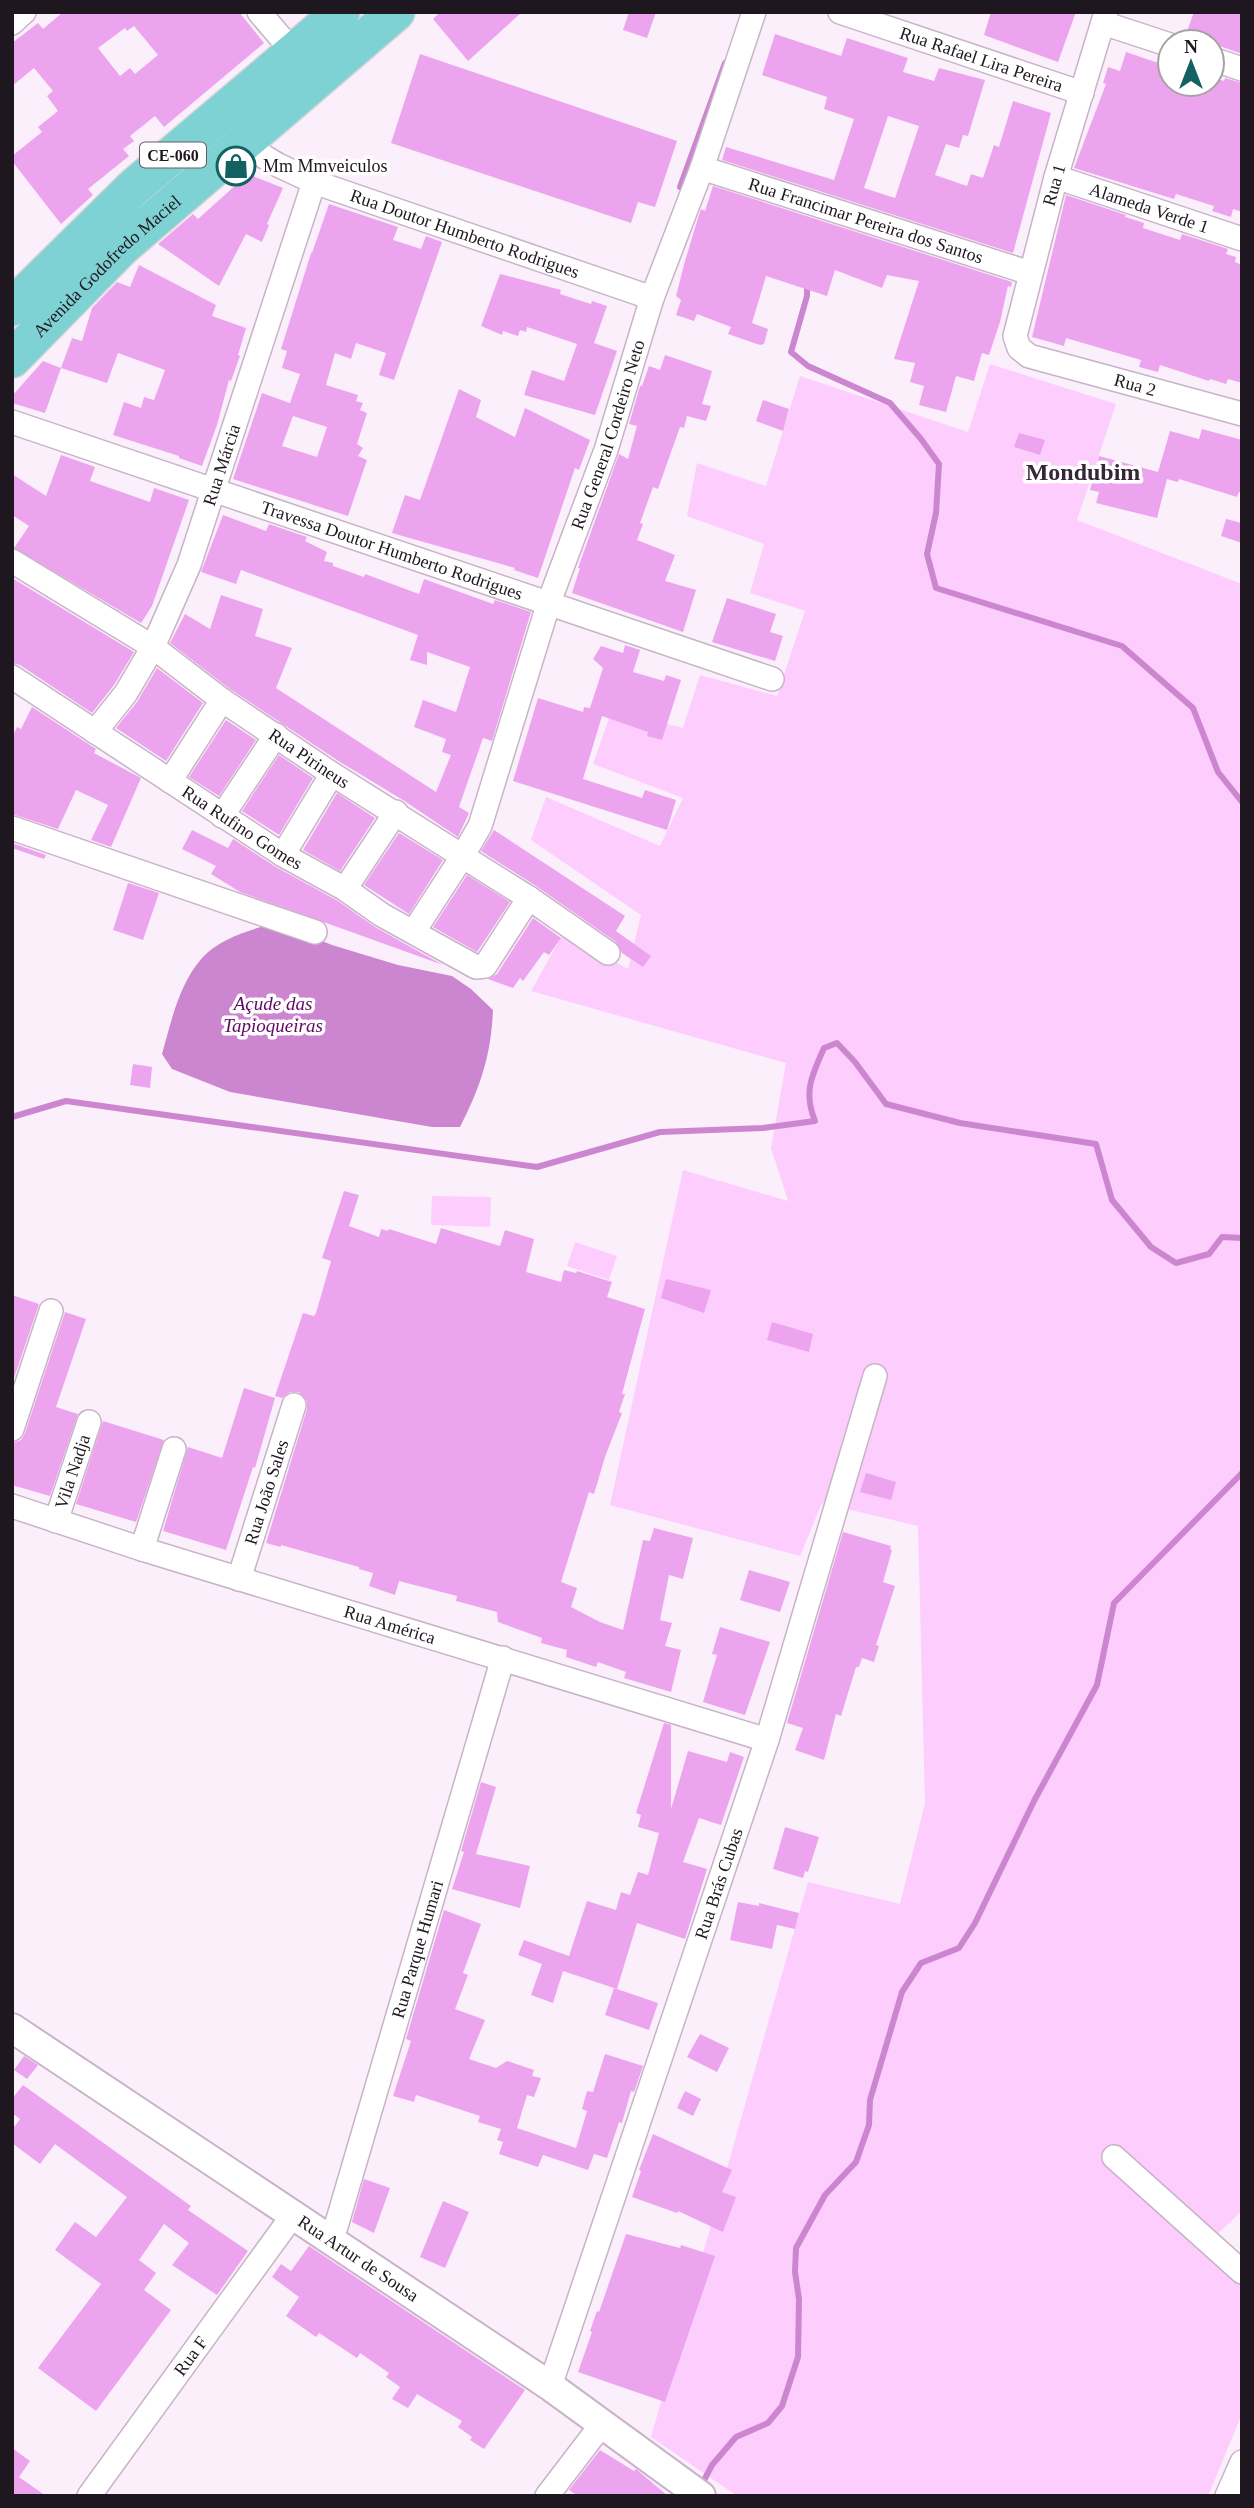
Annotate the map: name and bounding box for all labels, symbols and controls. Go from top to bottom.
street label: Rua Rafael Lira Pereira [897,23,1065,96]
north arrow [1156,28,1226,98]
text: N [1184,36,1198,57]
road number: CE-060 [140,142,206,168]
shop icon: Mm Mmveiculos [215,145,257,187]
place label: Mm Mmveiculos [263,156,388,176]
street label: Rua 1 [1039,162,1069,208]
street label: Rua Francimar Pereira dos Santos [746,174,986,267]
street label: Alameda Verde 1 [1087,179,1211,237]
street label: Rua Doutor Humberto Rodrigues [348,185,582,282]
street label: Avenida Godofredo Maciel [29,191,185,341]
street label: Rua General Cordeiro Neto [567,337,649,532]
street label: Rua 2 [1112,370,1158,400]
street label: Rua Márcia [199,422,244,508]
district label: Mondubim [1026,459,1140,485]
street label: Travessa Doutor Humberto Rodrigues [258,497,525,604]
street label: Rua Pirineus [265,724,353,792]
street label: Rua Rufino Gomes [178,781,306,874]
water label: Açude das Tapioqueiras [223,993,323,1036]
street label: Vila Nadja [51,1432,94,1512]
street label: Rua João Sales [240,1437,292,1547]
street label: Rua América [342,1601,438,1648]
street label: Rua Brás Cubas [691,1825,747,1942]
street label: Rua Parque Humari [388,1878,447,2021]
street label: Rua Artur de Sousa [294,2211,422,2306]
street label: Rua F [170,2333,212,2379]

